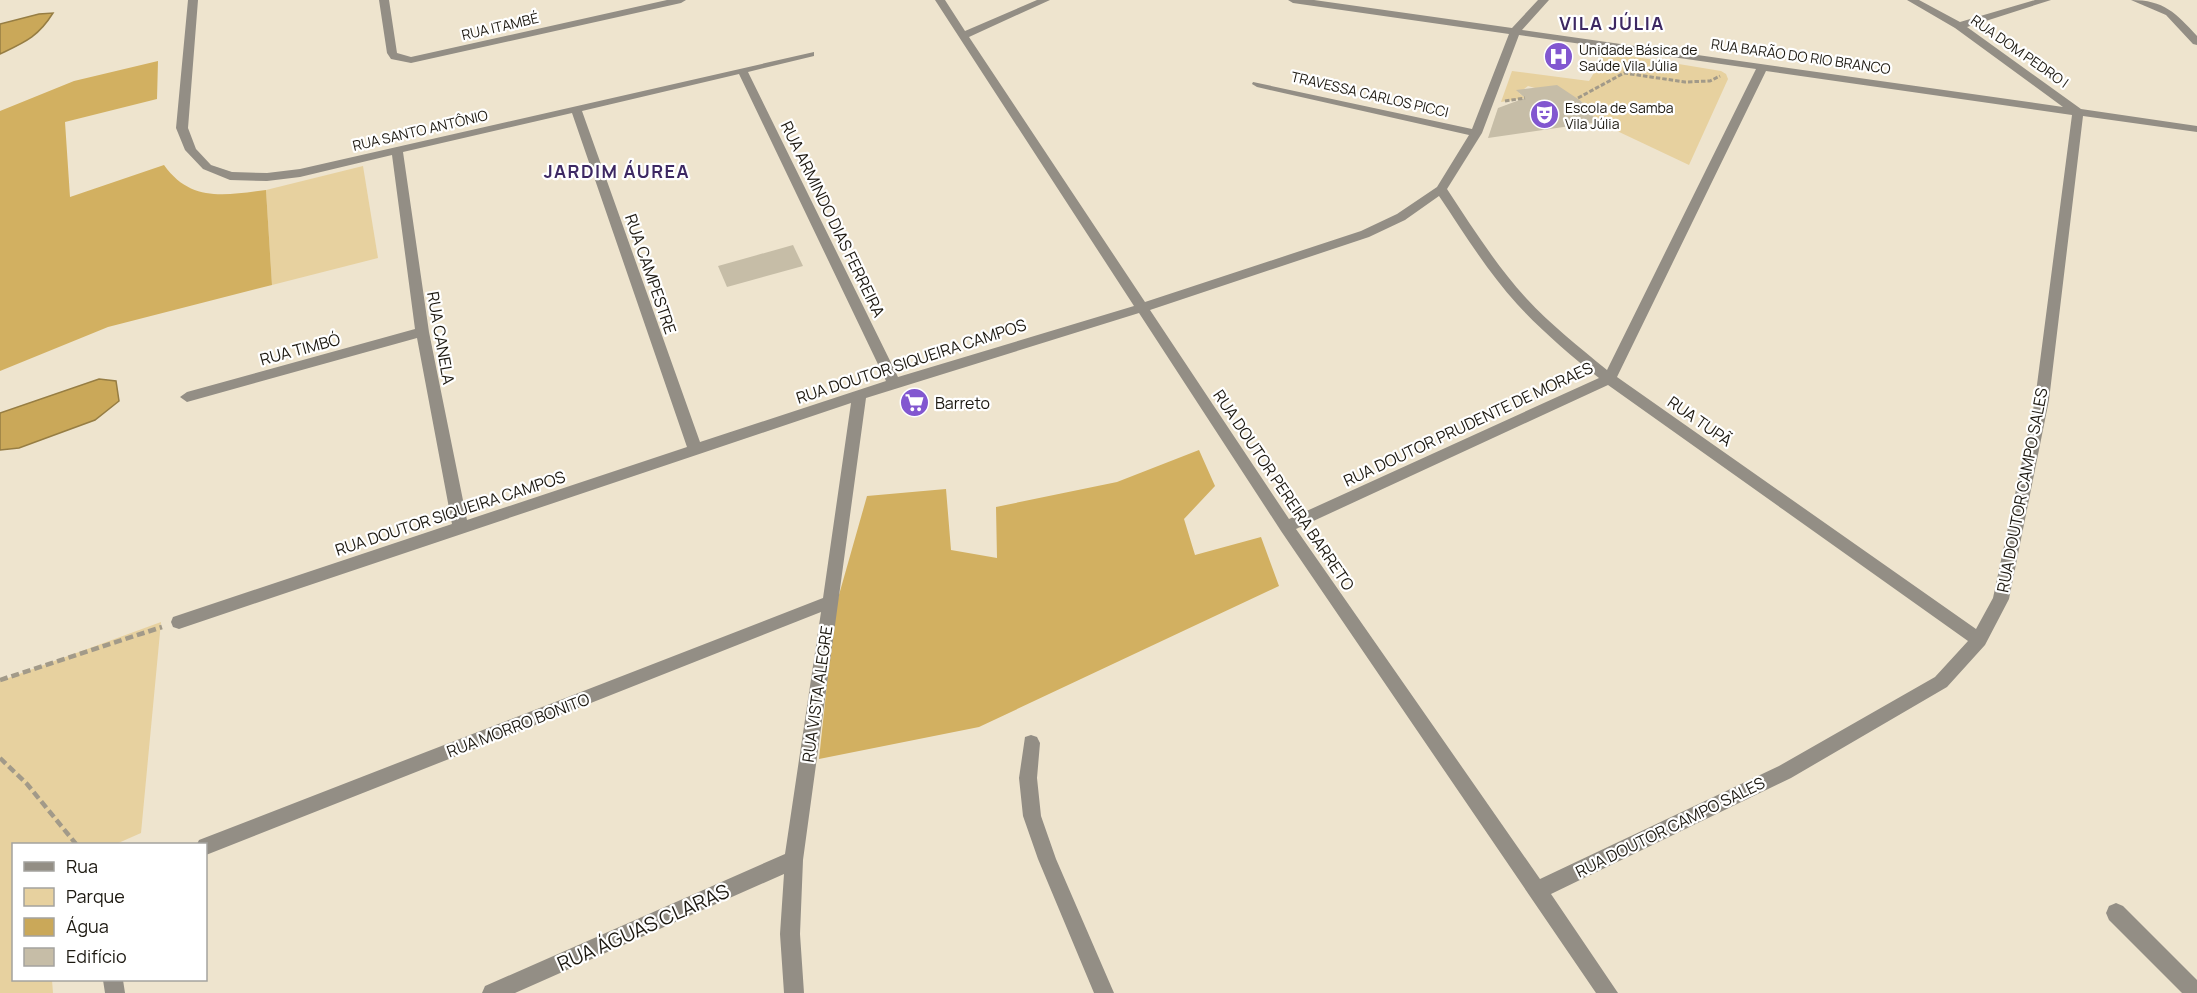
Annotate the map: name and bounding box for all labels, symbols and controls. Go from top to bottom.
street label: RUA ITAMBÉ [460,8,540,44]
street label: RUA DOM PEDRO I [1968,10,2072,92]
district label: VILA JÚLIA [1559,11,1665,35]
street label: RUA BARÃO DO RIO BRANCO [1710,34,1892,78]
place label: Unidade Básica de Saúde Vila Júlia [1579,40,1698,75]
hospital icon: Unidade Básica de Saúde Vila Júlia [1542,41,1574,73]
street label: TRAVESSA CARLOS PICCI [1289,67,1451,121]
place label: Escola de Samba Vila Júlia [1565,98,1674,133]
theatre icon: Escola de Samba Vila Júlia [1528,99,1560,131]
street label: RUA SANTO ANTÔNIO [351,105,489,155]
street label: RUA ARMINDO DIAS FERREIRA [776,117,890,321]
district label: JARDIM ÁUREA [544,159,690,183]
street label: RUA CAMPESTRE [620,211,682,337]
street label: RUA CANELA [422,290,460,386]
street label: RUA DOUTOR SIQUEIRA CAMPOS [793,313,1029,409]
street label: RUA TIMBÓ [257,328,343,370]
street label: RUA DOUTOR PRUDENTE DE MORAES [1340,356,1596,492]
street label: RUA DOUTOR PEREIRA BARRETO [1208,385,1360,595]
street label: RUA DOUTOR CAMPO SALES [1991,386,2053,594]
supermarket icon: Barreto [898,387,930,419]
street label: RUA TUPÃ [1663,391,1737,451]
place label: Barreto [935,392,990,414]
street label: RUA DOUTOR SIQUEIRA CAMPOS [332,465,568,561]
street label: RUA VISTA ALEGRE [797,624,837,764]
street label: RUA MORRO BONITO [443,687,593,762]
street label: RUA DOUTOR CAMPO SALES [1572,771,1768,882]
legend [12,843,207,981]
text: Rua [66,854,98,878]
street label: RUA ÁGUAS CLARAS [553,877,733,977]
text: Parque [66,884,125,908]
text: Água [66,914,109,938]
text: Edifício [66,944,127,968]

